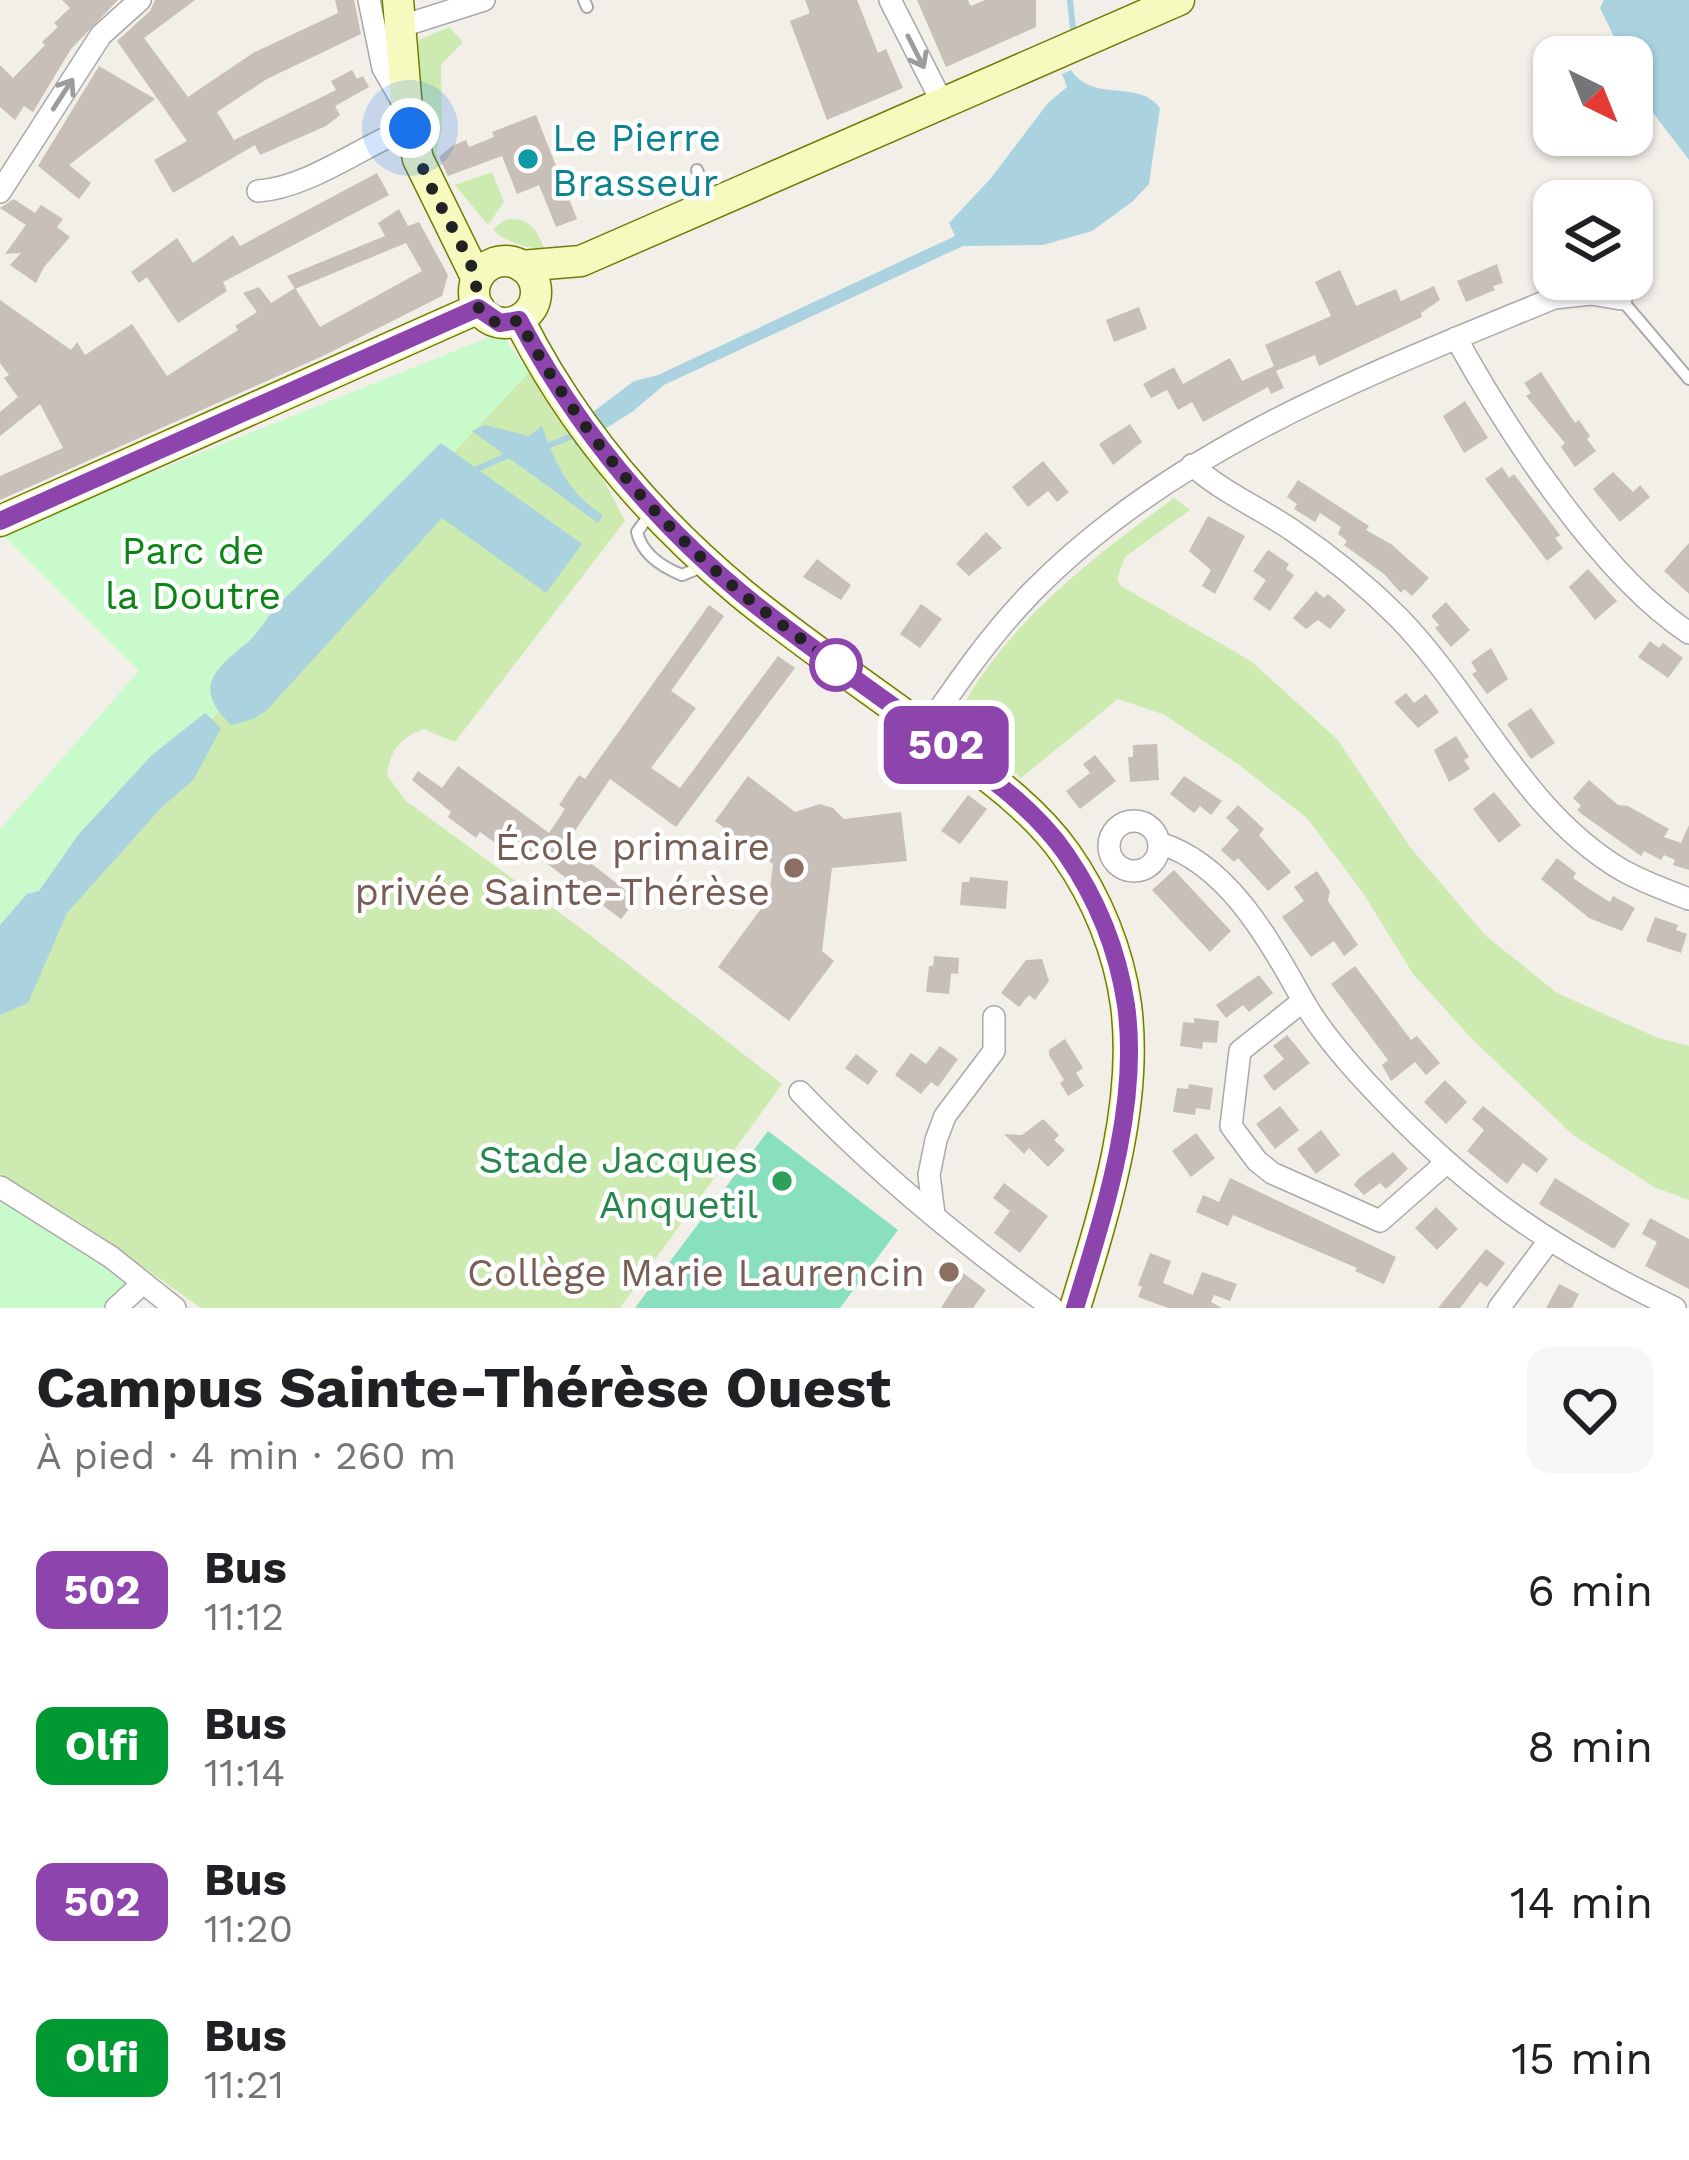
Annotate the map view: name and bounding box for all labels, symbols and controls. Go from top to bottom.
one-way arrow [906,34,929,69]
north arrow [1533,36,1653,156]
map controls [1533,36,1653,300]
one-way arrow [51,78,76,112]
your location [380,98,440,158]
place label: Le Pierre Brasseur [552,115,721,205]
marker: Le Pierre Brasseur [515,146,541,172]
button: layers [1533,180,1653,300]
park label: Parc de la Doutre [105,528,281,618]
unlabelled marker [811,640,861,690]
line badge: 502 [877,706,1015,784]
text: 502 [908,720,984,769]
place label: École primaire privée Sainte-Thérèse [354,824,770,914]
marker: École primaire privée Sainte-Thérèse [781,855,807,881]
place label: Stade Jacques Anquetil [478,1137,758,1227]
marker: Stade Jacques Anquetil [769,1168,795,1194]
place label: Collège Marie Laurencin [467,1250,925,1295]
marker: Collège Marie Laurencin [936,1259,962,1285]
button: heart [1527,1347,1653,1473]
text: Campus Sainte-Thérèse Ouest [36,1354,891,1421]
text: À pied · 4 min · 260 m [36,1433,456,1478]
text: Bus [204,1541,287,1594]
text: 6 min [1528,1564,1653,1617]
text: 502 [64,1565,140,1614]
text: 11:12 [204,1594,284,1639]
text: Bus [204,1697,287,1750]
text: 8 min [1527,1720,1653,1773]
text: Olfi [65,1721,139,1770]
text: 11:14 [204,1750,285,1795]
text: Bus [204,1853,287,1906]
text: 14 min [1510,1876,1653,1929]
text: 502 [64,1877,140,1926]
text: 11:20 [204,1906,293,1951]
text: Bus [204,2009,287,2062]
text: 15 min [1511,2032,1653,2085]
text: Olfi [65,2033,139,2082]
text: 11:21 [204,2062,284,2107]

